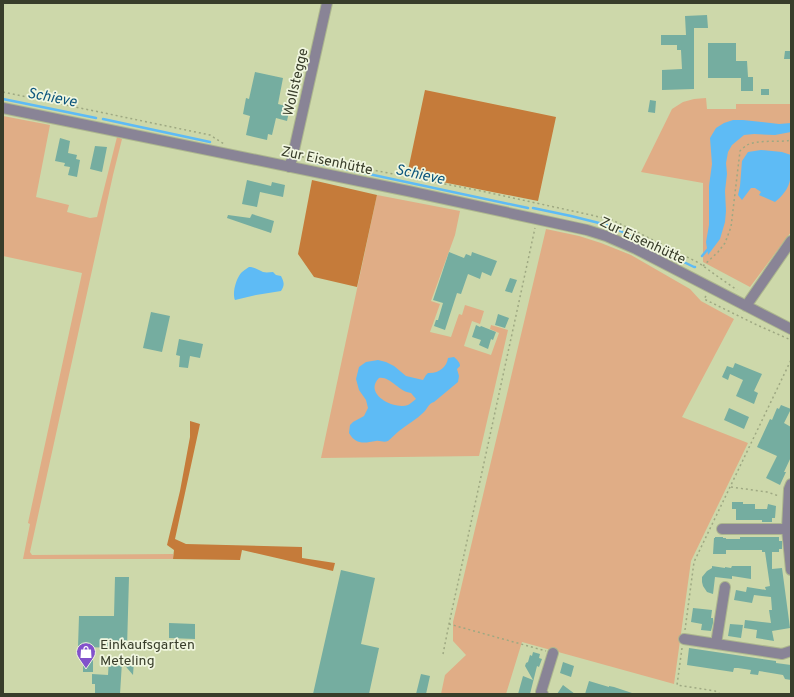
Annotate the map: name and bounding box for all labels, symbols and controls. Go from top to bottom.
street label: Wollstegge [280,47,313,118]
water label: Schieve [25,84,78,113]
street label: Zur Eisenhütte [279,143,374,179]
water label: Schieve [393,161,446,190]
street label: Zur Eisenhütte [597,214,688,269]
place label: Einkaufsgarten Meteling [100,637,195,670]
shop icon: Einkaufsgarten Meteling [75,641,97,669]

